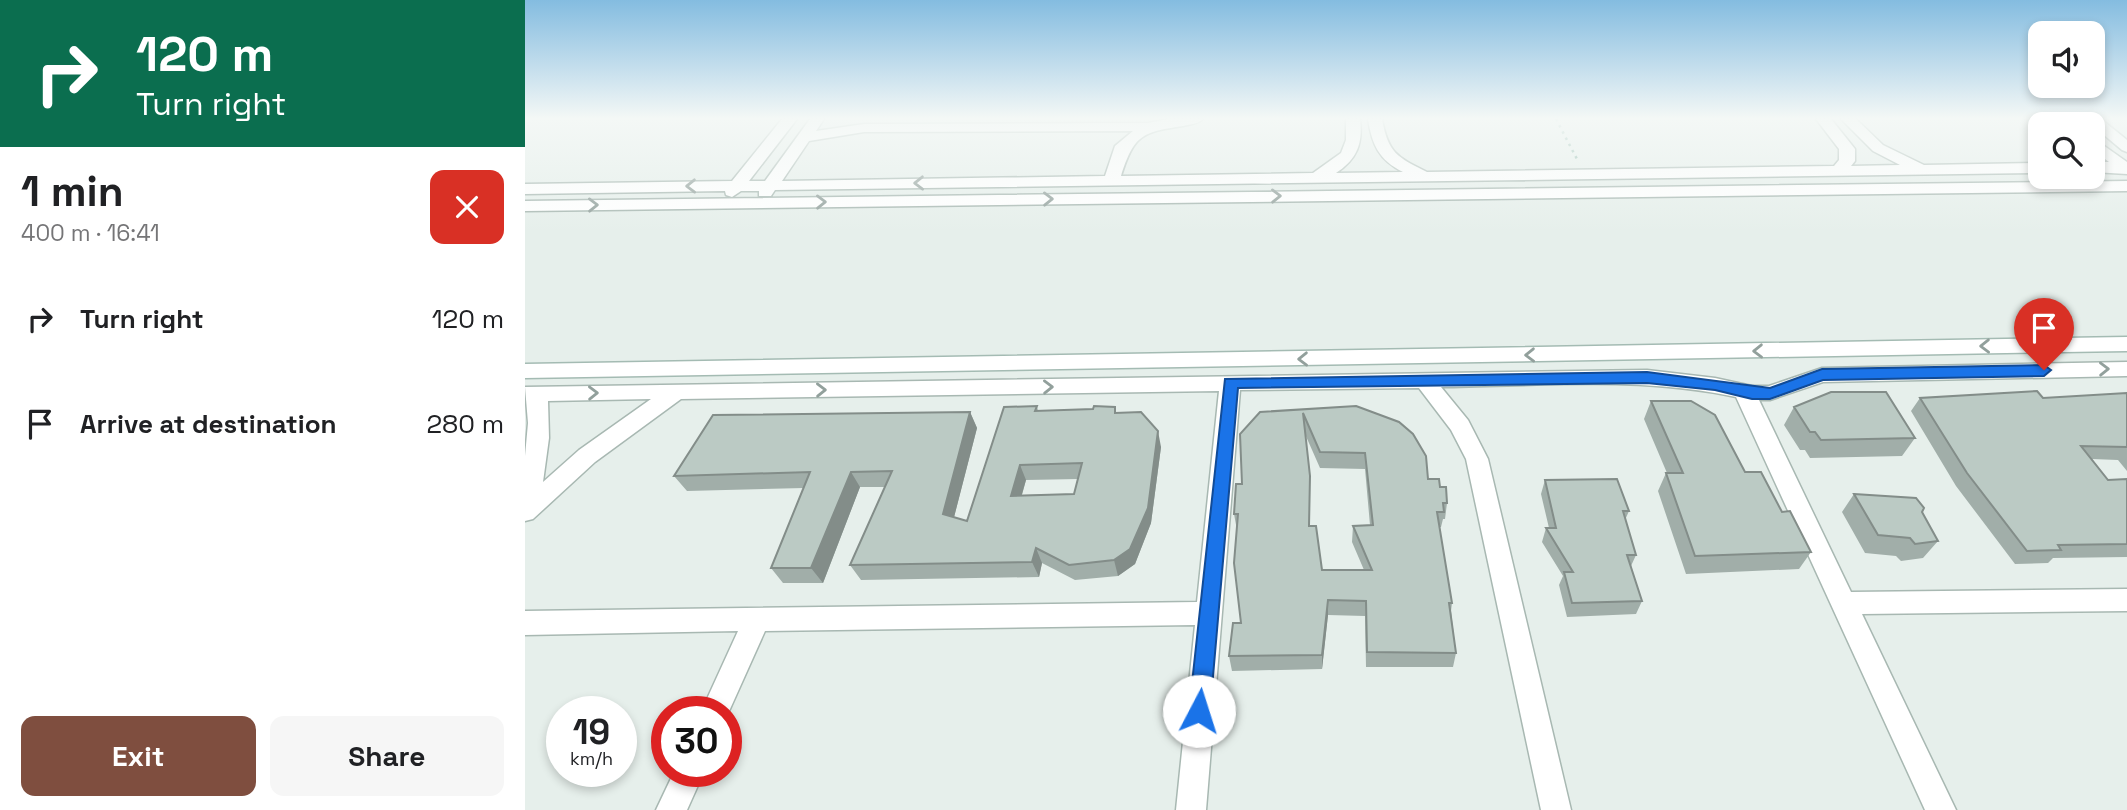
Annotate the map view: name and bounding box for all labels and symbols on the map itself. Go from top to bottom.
one-way arrow [913,175,924,191]
one-way arrow [686,178,696,194]
one-way arrow [1270,189,1281,204]
one-way arrow [1043,191,1054,207]
one-way arrow [816,194,826,210]
one-way arrow [588,197,599,213]
pin [2014,298,2074,370]
one-way arrow [1980,339,1991,354]
one-way arrow [1752,343,1763,359]
one-way arrow [1525,347,1535,363]
one-way arrow [1297,351,1308,367]
one-way arrow [2099,362,2110,377]
one-way arrow [1043,379,1054,394]
one-way arrow [816,382,826,398]
one-way arrow [588,385,599,401]
position arrow [1162,674,1236,748]
speed limit sign: 30 [651,696,742,787]

